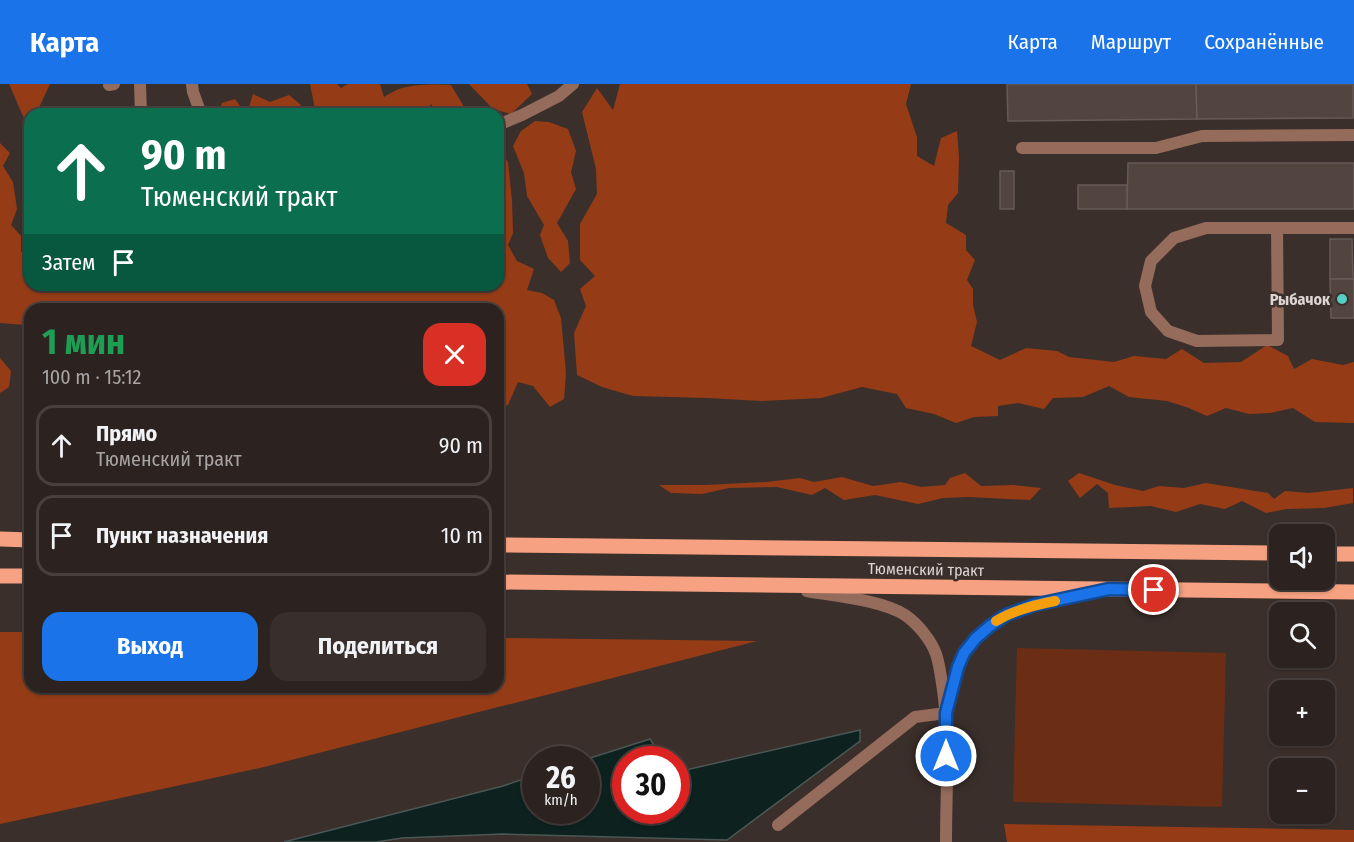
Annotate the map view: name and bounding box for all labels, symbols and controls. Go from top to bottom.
text: Карта [30,26,99,59]
text: Карта [1008,29,1058,55]
text: Маршрут [1091,29,1171,55]
text: Сохранённые [1204,29,1324,55]
text: 90 m [141,130,226,180]
icon: ahead [42,132,120,210]
text: Тюменский тракт [141,181,337,213]
icon: arrive [107,246,140,279]
text: Затем [42,249,95,276]
place label: Рыбачок [1270,290,1331,309]
marker: Рыбачок [1335,292,1349,306]
text: 1 мин [42,320,125,364]
button: close [423,323,486,386]
text: 100 m · 15:12 [42,365,141,389]
text: Прямо [96,420,157,447]
icon: ahead [45,429,78,462]
text: 90 m [439,432,483,459]
text: Тюменский тракт [96,447,242,471]
icon: arrive [45,519,78,552]
text: Пункт назначения [96,522,268,549]
text: 10 m [441,522,483,549]
map controls [1269,524,1335,824]
button: sound [1269,524,1335,590]
street label: Тюменский тракт [868,559,985,580]
pin [1128,564,1179,615]
icon: arrive [1137,573,1170,606]
button: search [1269,602,1335,668]
button: Выход [42,612,258,681]
button: Поделиться [270,612,486,681]
button: + [1269,680,1335,746]
position arrow [914,724,978,788]
speed limit sign: 30 [612,746,690,824]
button: − [1269,758,1335,824]
text: 26 [546,760,576,796]
text: km/h [544,791,578,809]

